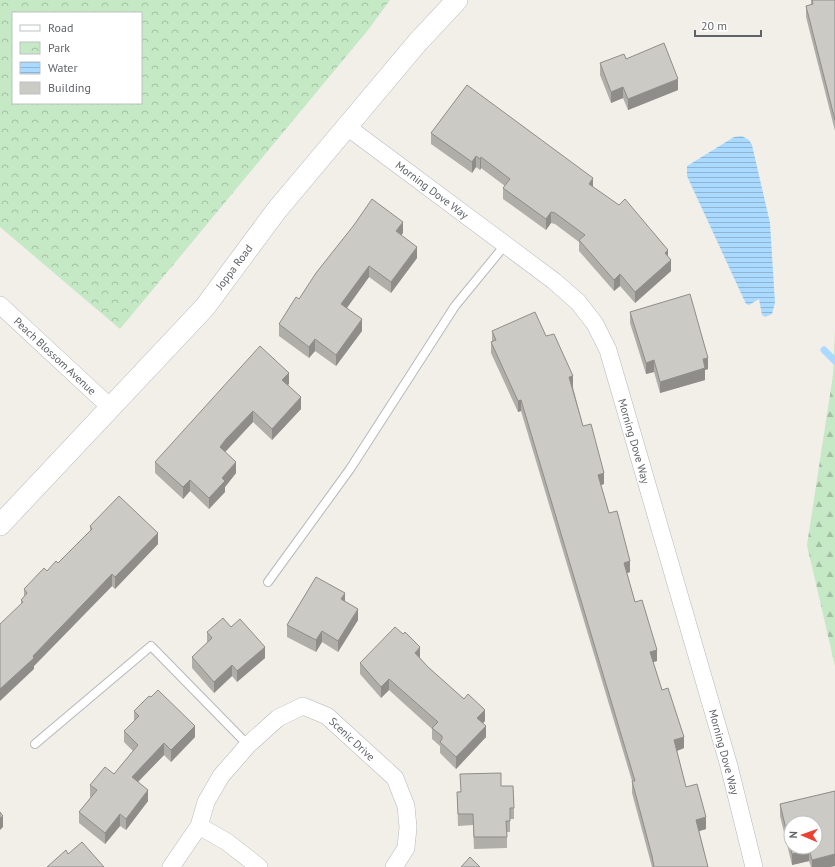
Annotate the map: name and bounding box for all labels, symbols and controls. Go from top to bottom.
legend [12,12,142,104]
scale bar [695,12,761,38]
text: 20 m [701,18,727,33]
text: Road [48,20,73,35]
text: Park [48,40,70,55]
text: Water [48,60,78,75]
text: Building [48,80,91,95]
street label: Morning Dove Way [393,158,472,223]
street label: Joppa Road [212,242,255,293]
street label: Peach Blossom Avenue [11,314,99,398]
street label: Morning Dove Way [615,397,653,486]
street label: Morning Dove Way [706,708,742,797]
street label: Scenic Drive [326,714,378,764]
north arrow [783,815,823,855]
text: N [786,831,800,839]

